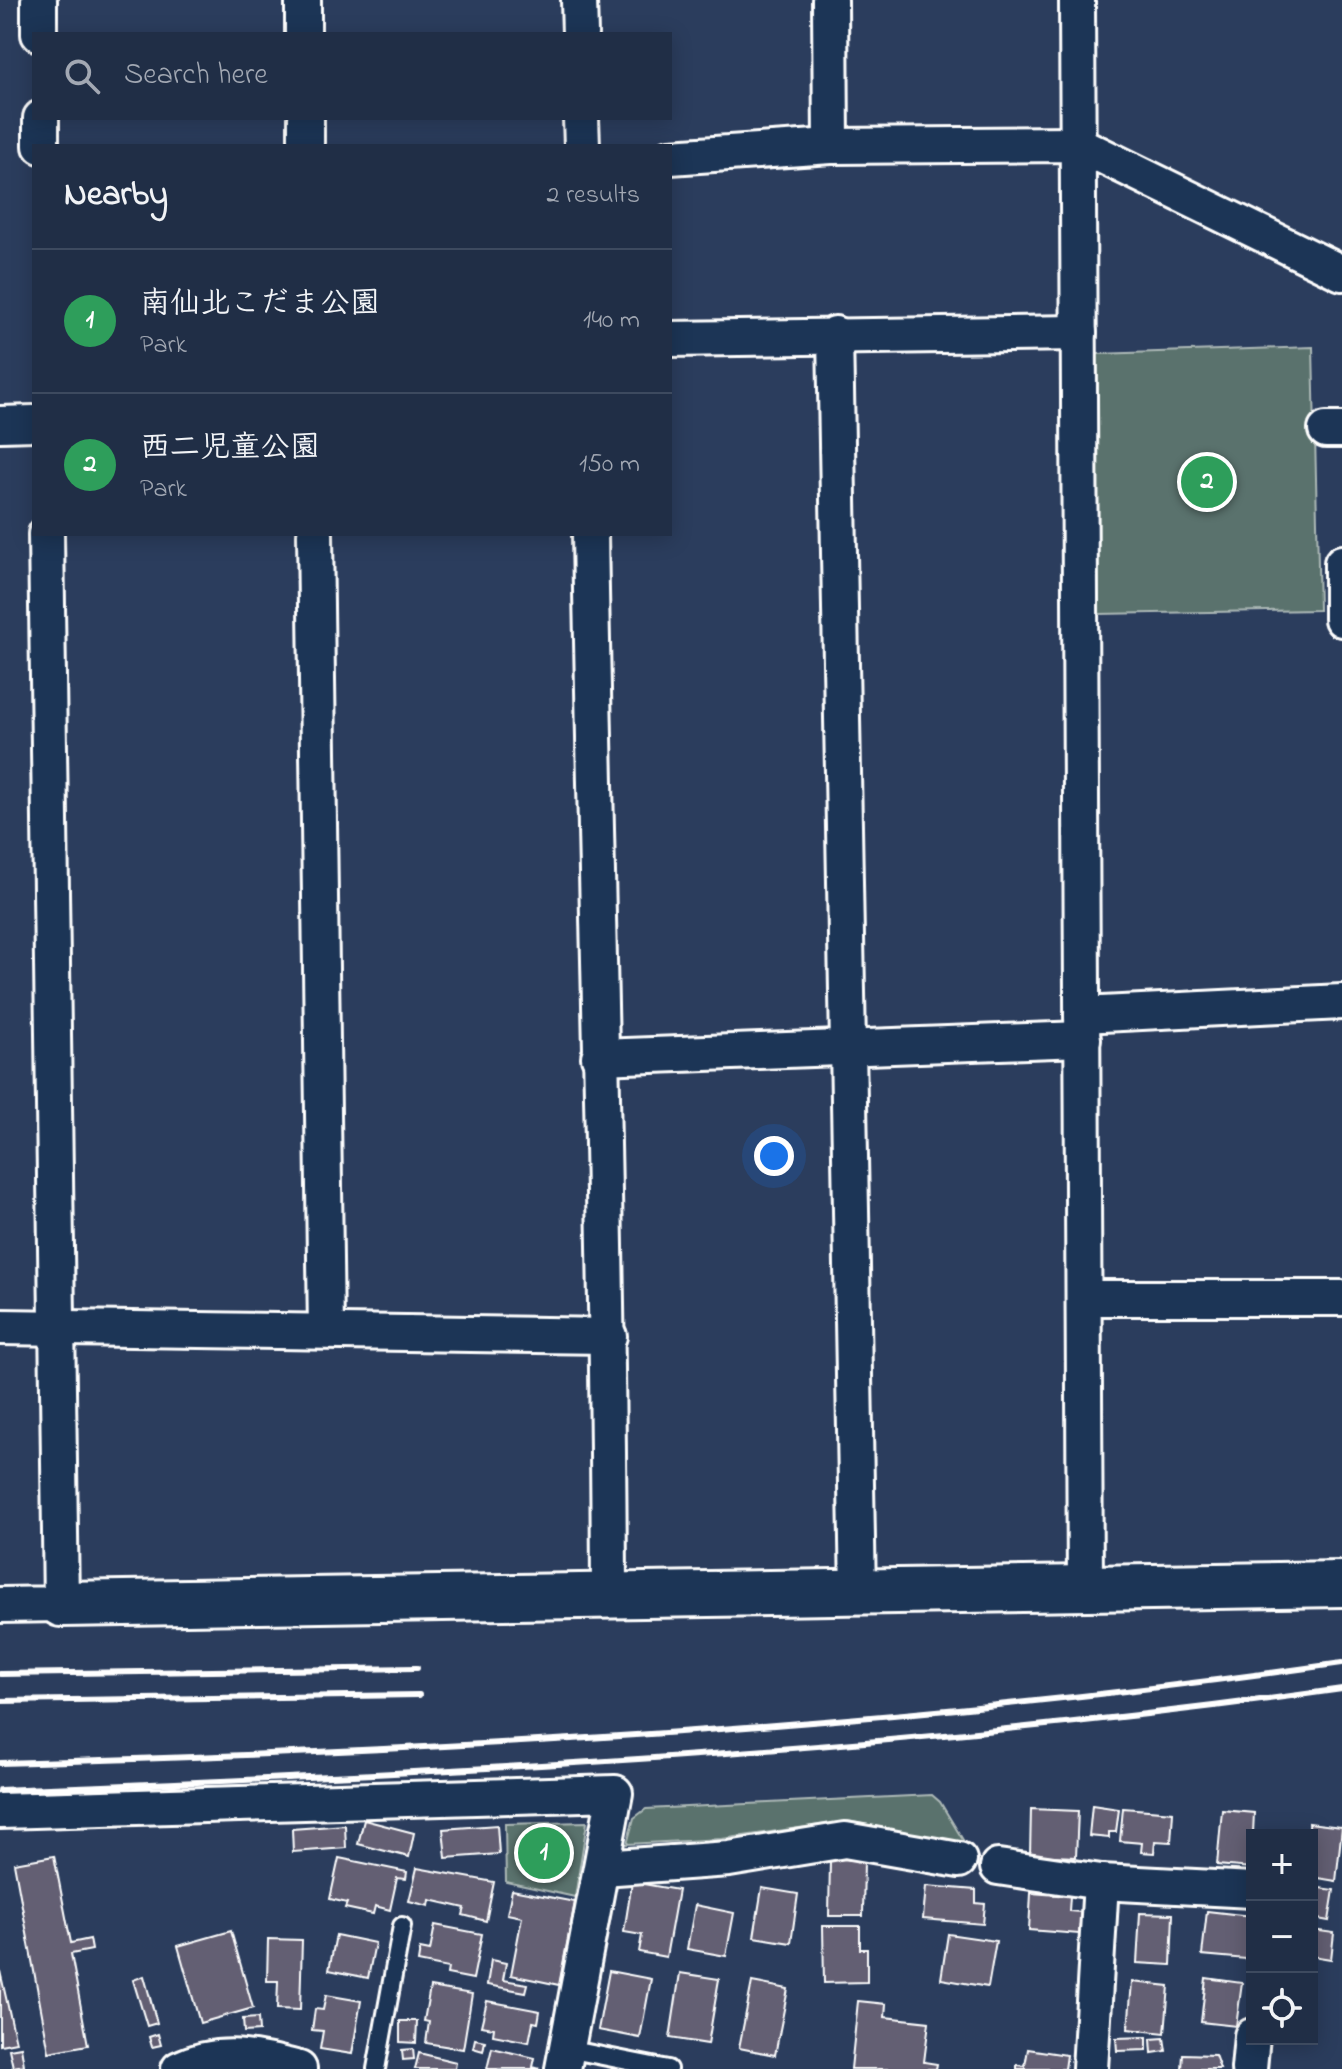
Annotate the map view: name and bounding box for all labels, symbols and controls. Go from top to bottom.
search box [32,32,672,120]
icon: search [60,54,104,98]
text: Search here [124,54,268,98]
text: Nearby [64,171,168,221]
text: 2 results [547,177,640,215]
text: 南仙北こだま公園 [140,283,380,327]
text: 1 [86,302,94,340]
text: 140 m [583,302,640,340]
text: Park [140,327,187,365]
text: 西二児童公園 [140,427,320,471]
text: 2 [84,446,96,484]
text: 150 m [579,446,640,484]
pin: 2 [1181,452,1233,512]
text: Park [140,471,187,509]
your location [754,1136,794,1176]
pin: 1 [518,1823,570,1883]
map controls [1246,1829,1318,2045]
button: + [1246,1829,1318,1901]
button: − [1246,1901,1318,1973]
button: locate [1246,1973,1318,2045]

